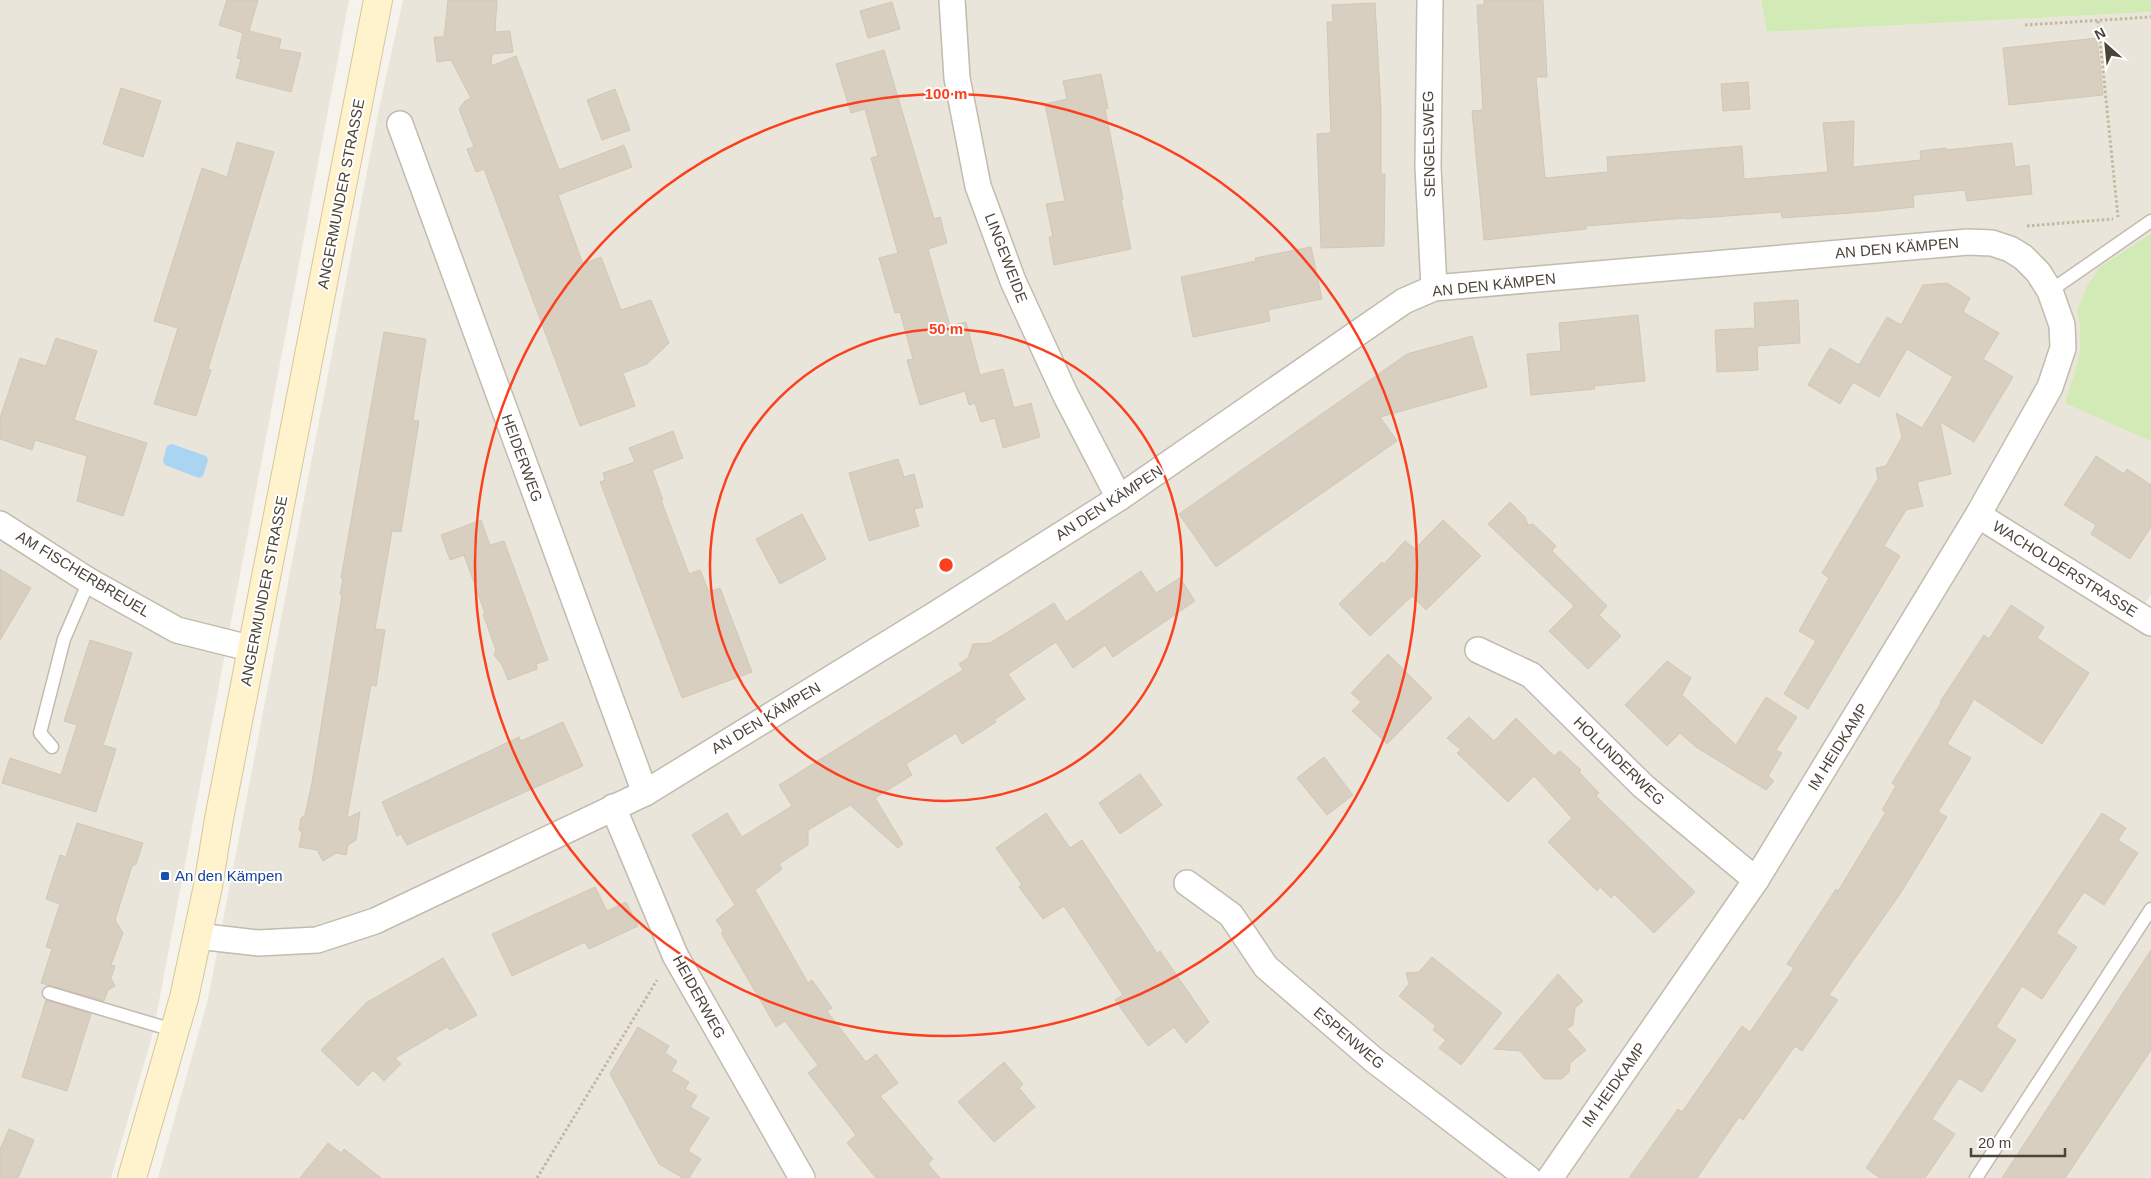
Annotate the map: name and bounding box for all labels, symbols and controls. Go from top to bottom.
north arrow [2081,20,2131,70]
text: N [2092,24,2108,43]
text: 100 m [925,85,967,102]
street label: SENGELSWEG [1419,91,1438,198]
street label: ANGERMUNDER STRASSE [314,97,367,290]
street label: LINGEWEIDE [982,211,1031,305]
street label: AN DEN KÄMPEN [1834,234,1960,261]
street label: AN DEN KÄMPEN [1431,270,1557,299]
text: 50 m [929,320,963,337]
street label: HEIDERWEG [499,412,546,504]
street label: AN DEN KÄMPEN [1052,462,1165,544]
street label: ANGERMUNDER STRASSE [237,494,290,687]
street label: WACHOLDERSTRASSE [1990,517,2141,620]
street label: AM FISCHERBREUEL [14,527,153,620]
centre of rings [937,556,955,574]
street label: AN DEN KÄMPEN [708,678,823,757]
street label: IM HEIDKAMP [1804,700,1871,793]
street label: HOLUNDERWEG [1570,713,1668,808]
place label: An den Kämpen [175,867,283,884]
marker: An den Kämpen [159,870,171,882]
street label: HEIDERWEG [670,952,729,1041]
street label: ESPENWEG [1311,1003,1388,1072]
street label: IM HEIDKAMP [1578,1039,1649,1130]
scale bar [1971,1126,2065,1158]
text: 20 m [1978,1134,2011,1151]

